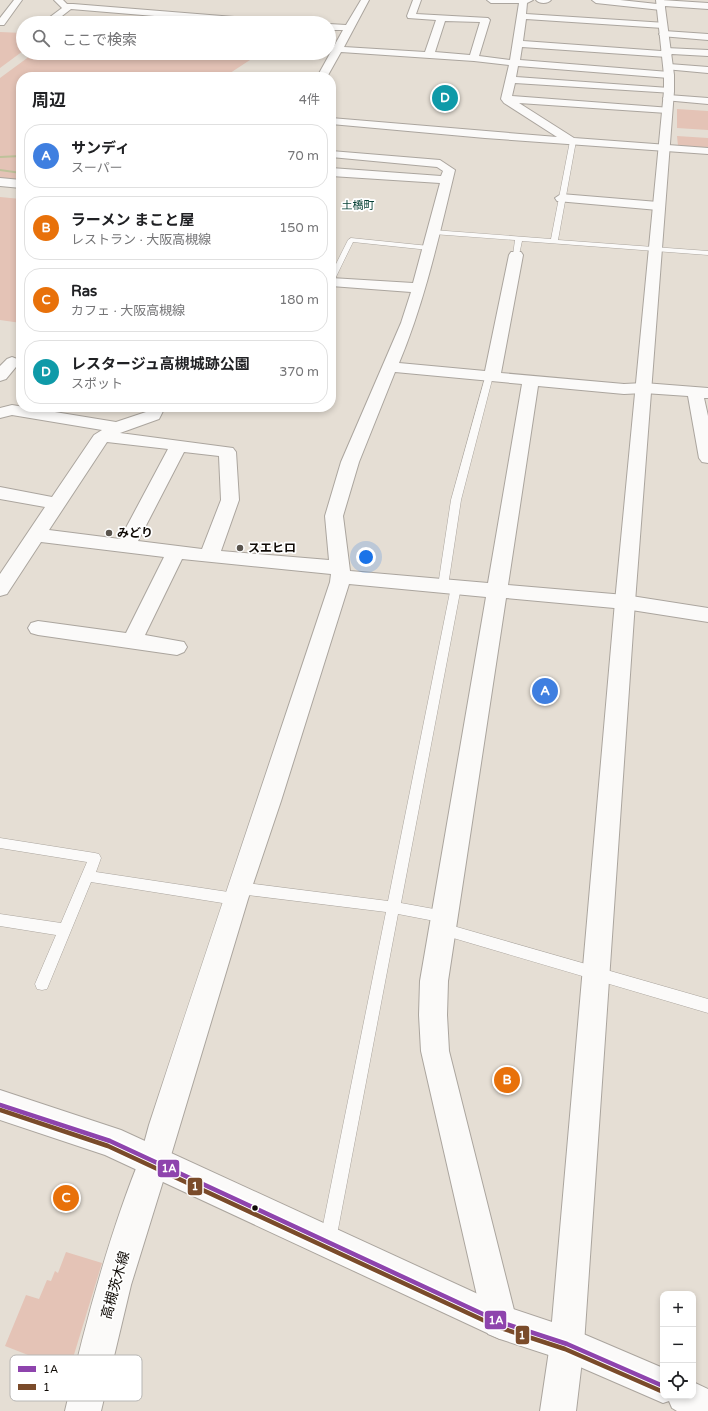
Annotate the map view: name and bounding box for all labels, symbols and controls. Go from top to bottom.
search box [16,16,336,60]
icon: search [30,27,52,49]
text: ここで検索 [62,31,137,49]
pin: D [432,83,458,113]
text: 周辺 [32,90,66,111]
text: 4件 [299,92,320,108]
text: サンディ [71,139,130,157]
text: A [41,148,51,164]
text: 70 m [287,148,319,164]
text: スーパー [71,160,123,176]
district label: 土橋町 [342,199,375,212]
text: ラーメン まこと屋 [71,211,194,229]
text: B [41,220,51,236]
text: 150 m [279,220,319,236]
text: レストラン · 大阪高槻線 [71,232,211,248]
text: Ras [71,282,97,300]
text: C [41,292,51,308]
text: 180 m [279,292,319,308]
text: カフェ · 大阪高槻線 [71,303,185,319]
text: レスタージュ高槻城跡公園 [71,355,250,373]
text: D [41,364,51,380]
text: 370 m [279,364,319,380]
text: スポット [71,376,123,392]
place label: みどり [117,526,153,540]
marker: みどり [104,528,114,538]
place label: スエヒロ [248,541,296,555]
marker: スエヒロ [235,543,245,553]
your location [356,547,376,567]
pin: A [532,676,558,706]
pin: B [494,1065,520,1095]
line badge: 1A [157,1159,180,1178]
text: 1A [161,1162,177,1175]
line badge: 1 [187,1177,203,1196]
text: 1 [192,1180,199,1193]
pin: C [53,1183,79,1213]
unlabelled marker [250,1203,260,1213]
street label: 高槻茨木線 [98,1249,133,1321]
map controls [660,1291,696,1399]
button: + [660,1291,696,1327]
line badge: 1A [484,1310,507,1330]
text: 1A [488,1314,504,1327]
line badge: 1 [515,1325,530,1345]
button: − [660,1327,696,1363]
text: 1 [519,1329,526,1342]
legend [10,1355,142,1401]
text: 1A [43,1363,58,1376]
button: locate [660,1363,696,1399]
text: 1 [43,1381,50,1394]

